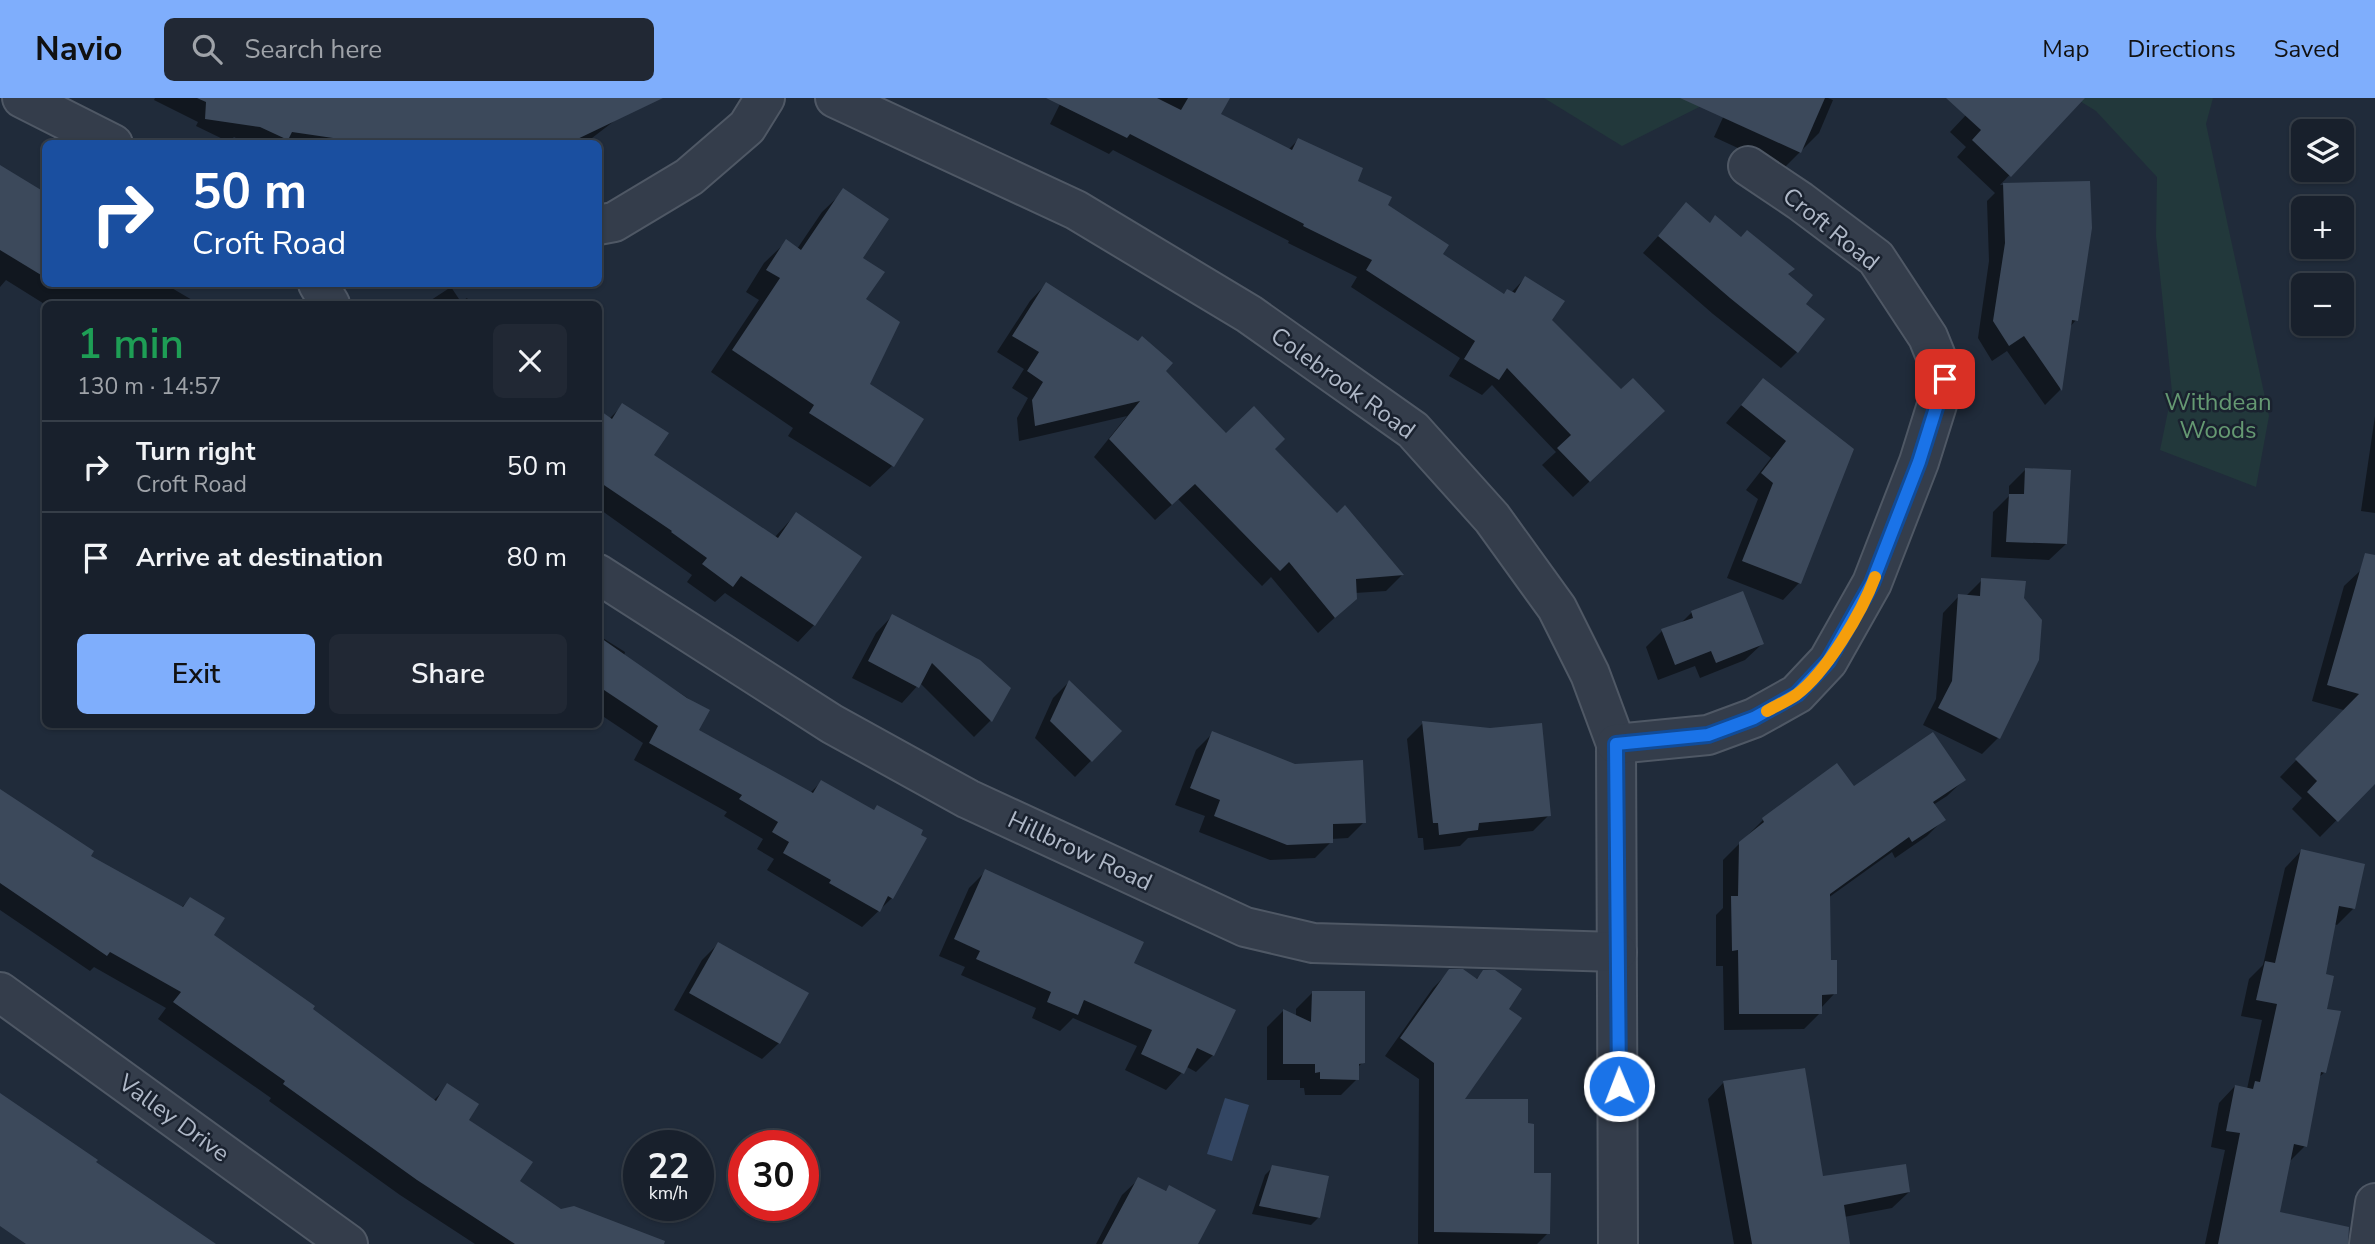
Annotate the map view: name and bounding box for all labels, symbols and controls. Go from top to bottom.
search box [164,18,654,81]
text: Navio [35,27,122,72]
icon: search [188,30,226,68]
text: Search here [244,32,382,67]
text: Map [2042,33,2089,65]
text: Directions [2127,33,2236,65]
text: Saved [2274,33,2340,65]
map controls [2291,119,2354,336]
button: layers [2291,119,2354,182]
text: 50 m [192,158,307,225]
icon: right [77,168,168,259]
street label: Croft Road [1776,180,1886,278]
button: + [2291,196,2354,259]
text: Croft Road [192,222,346,265]
button: − [2291,273,2354,336]
text: 1 min [77,316,184,373]
street label: Colebrook Road [1264,320,1422,446]
button: close [493,324,567,398]
pin [1915,349,1975,409]
icon: arrive [1926,360,1964,398]
text: 130 m · 14:57 [77,371,222,402]
park label: Withdean Woods [2164,386,2272,446]
text: Turn right [136,434,255,469]
icon: right [77,448,115,486]
text: 50 m [507,449,567,484]
text: Croft Road [136,469,247,500]
icon: arrive [77,539,115,577]
text: Arrive at destination [136,540,383,575]
text: 80 m [507,540,567,575]
button: Exit [77,634,315,714]
button: Share [329,634,567,714]
street label: Hillbrow Road [1003,804,1157,898]
position arrow [1582,1049,1656,1123]
street label: Valley Drive [111,1066,236,1169]
speed limit sign: 30 [728,1130,819,1221]
text: 22 [647,1143,690,1190]
text: km/h [649,1181,688,1205]

